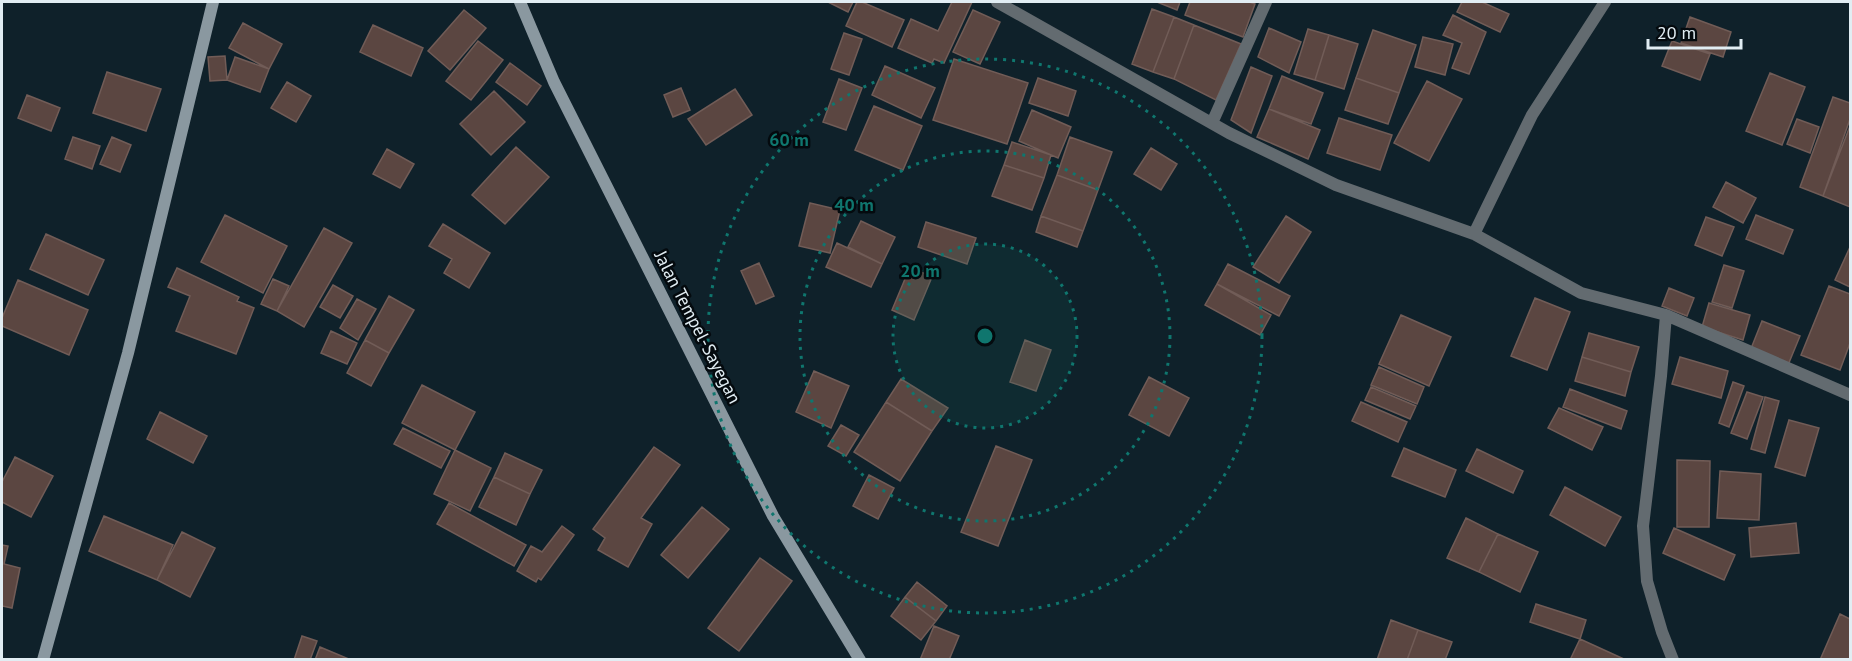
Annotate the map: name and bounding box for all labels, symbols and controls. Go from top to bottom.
scale bar [1648,12,1741,50]
text: 20 m [1657,21,1696,44]
text: 60 m [769,128,809,151]
text: 40 m [834,193,874,216]
street label: Jalan Tempel-Sayegan [649,246,747,407]
text: 20 m [900,259,940,282]
centre of rings [975,326,995,346]

